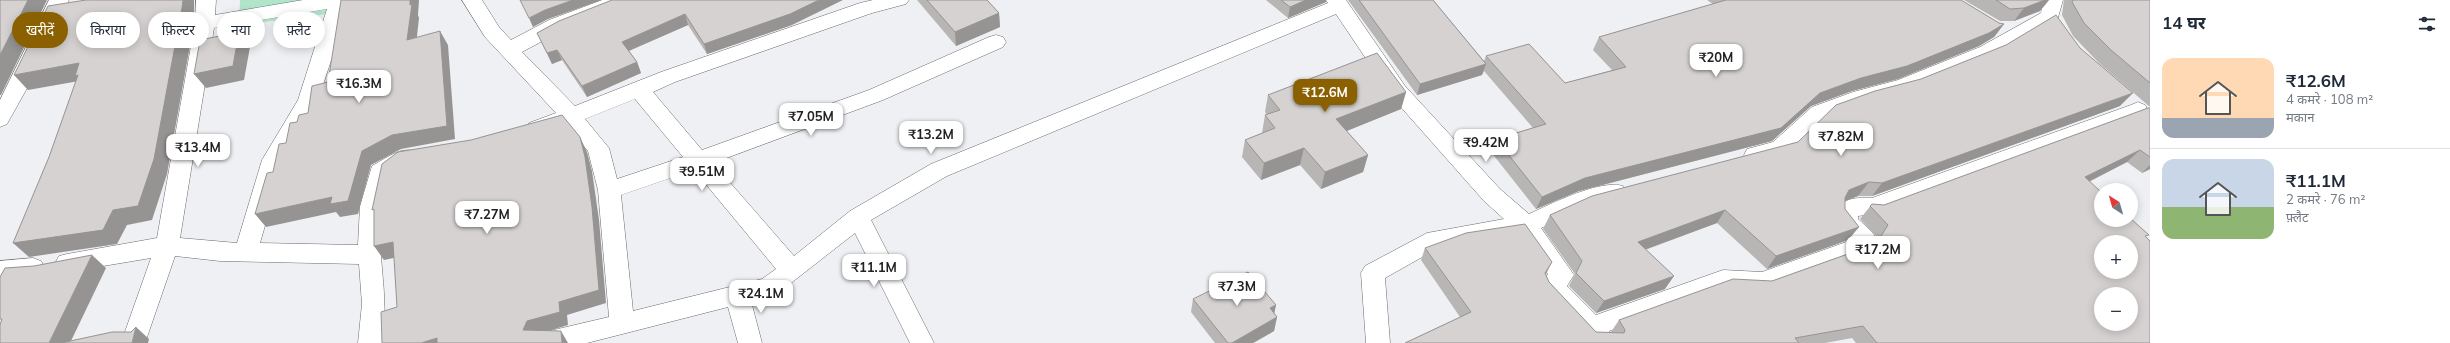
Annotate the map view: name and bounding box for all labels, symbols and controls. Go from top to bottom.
chip: खरीदें [12,12,68,48]
chip: किराया [76,12,140,48]
chip: फ़िल्टर [148,12,209,48]
chip: नया [217,12,265,48]
chip: फ़्लैट [273,12,325,48]
text: 14 घर [2162,12,2206,33]
icon: filters [2416,13,2438,35]
pin: ₹20M [1692,44,1740,78]
text: ₹20M [1699,49,1733,65]
pin: ₹16.3M [326,70,392,104]
text: ₹12.6M [2286,70,2346,91]
icon: home [2194,74,2242,122]
text: ₹16.3M [336,75,382,91]
pin: ₹12.6M [1292,79,1358,113]
text: ₹12.6M [1302,84,1348,100]
text: 4 कमरे · 108 m² [2286,91,2373,107]
pin: ₹7.05M [778,103,844,137]
text: ₹7.05M [788,108,834,124]
text: मकान [2286,109,2314,125]
pin: ₹13.2M [898,121,964,155]
pin: ₹7.82M [1808,123,1874,157]
text: ₹13.2M [908,126,954,142]
text: ₹7.82M [1818,128,1864,144]
pin: ₹9.42M [1453,129,1519,163]
pin: ₹13.4M [165,134,231,168]
text: ₹9.42M [1463,134,1509,150]
text: ₹13.4M [175,139,221,155]
pin: ₹9.51M [669,158,735,192]
text: ₹9.51M [679,163,725,179]
text: ₹11.1M [2286,170,2346,191]
icon: home [2194,175,2242,223]
north arrow [2094,183,2138,227]
map controls [2094,183,2138,331]
text: 2 कमरे · 76 m² [2286,191,2365,207]
pin: ₹7.27M [454,201,520,235]
text: ₹7.27M [464,206,510,222]
text: फ़्लैट [2286,209,2309,225]
button: + [2094,235,2138,279]
pin: ₹17.2M [1845,236,1911,270]
text: ₹17.2M [1855,241,1901,257]
pin: ₹11.1M [841,254,907,288]
text: ₹11.1M [851,259,897,275]
pin: ₹7.3M [1209,273,1265,307]
text: ₹7.3M [1218,278,1256,294]
pin: ₹24.1M [728,280,794,314]
text: ₹24.1M [738,285,784,301]
button: − [2094,287,2138,331]

